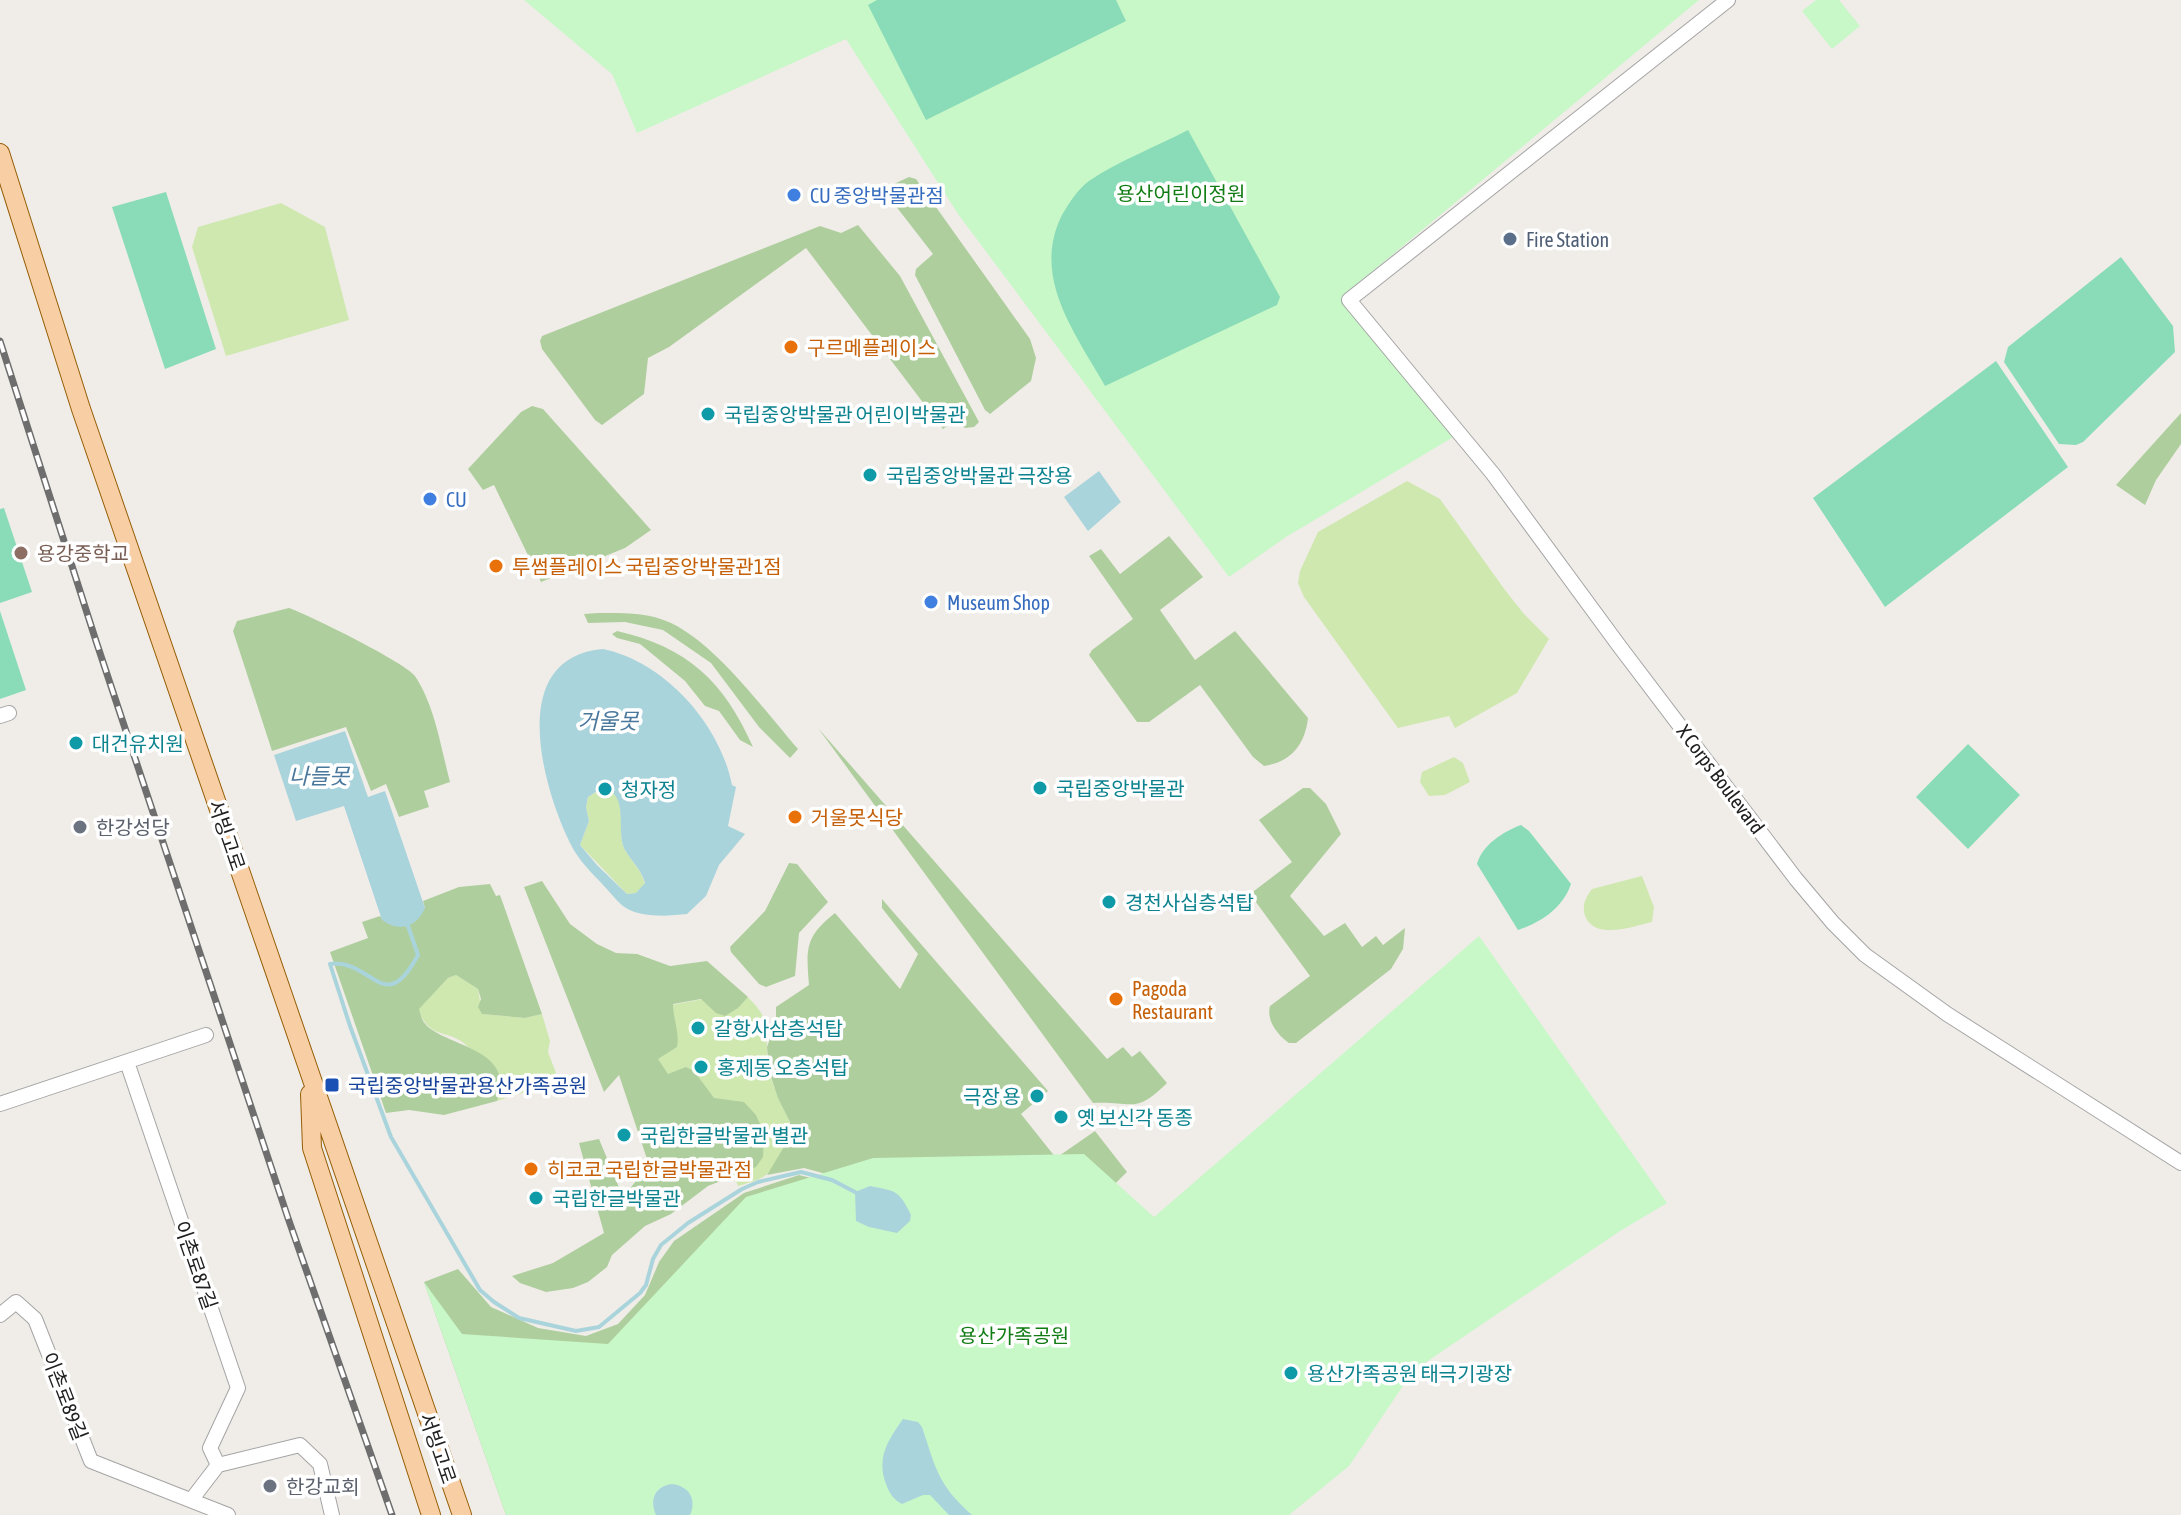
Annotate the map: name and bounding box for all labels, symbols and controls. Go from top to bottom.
park label: 용산어린이정원 [1117,182,1245,205]
place label: CU 중앙박물관점 [810,184,944,207]
marker: CU 중앙박물관점 [785,186,803,204]
place label: Fire Station [1526,228,1609,251]
marker: Fire Station [1501,230,1519,248]
place label: 구르메플레이스 [807,336,936,359]
marker: 구르메플레이스 [782,338,800,356]
place label: 국립중앙박물관 어린이박물관 [724,403,966,426]
marker: 국립중앙박물관 어린이박물관 [699,405,717,423]
place label: 국립중앙박물관 극장용 [886,464,1073,487]
marker: 국립중앙박물관 극장용 [861,466,879,484]
place label: CU [446,488,467,511]
marker: CU [421,490,439,508]
place label: 용강중학교 [37,542,129,565]
marker: 용강중학교 [12,544,30,562]
place label: 투썸플레이스 국립중앙박물관1점 [512,555,782,578]
marker: 투썸플레이스 국립중앙박물관1점 [487,557,505,575]
place label: Museum Shop [947,591,1050,614]
marker: Museum Shop [922,593,940,611]
water label: 거울못 [578,708,640,734]
street label: X Corps Boulevard [1673,720,1769,838]
place label: 대건유치원 [92,732,184,755]
marker: 대건유치원 [67,734,85,752]
water label: 나들못 [289,763,351,789]
place label: 국립중앙박물관 [1056,777,1185,800]
place label: 청자정 [621,778,676,801]
marker: 국립중앙박물관 [1031,779,1049,797]
marker: 청자정 [596,780,614,798]
street label: 서빙고로 [204,796,250,874]
place label: 거울못식당 [811,806,903,829]
marker: 거울못식당 [786,808,804,826]
place label: 한강성당 [96,816,170,839]
marker: 한강성당 [71,818,89,836]
place label: 경천사십층석탑 [1125,891,1254,914]
marker: 경천사십층석탑 [1100,893,1118,911]
place label: Pagoda Restaurant [1132,977,1213,1023]
marker: Pagoda Restaurant [1107,990,1125,1008]
place label: 갈항사삼층석탑 [714,1017,843,1040]
marker: 갈항사삼층석탑 [689,1019,707,1037]
place label: 홍제동 오층석탑 [717,1056,849,1079]
marker: 홍제동 오층석탑 [692,1058,710,1076]
place label: 국립중앙박물관용산가족공원 [348,1074,587,1097]
marker: 국립중앙박물관용산가족공원 [323,1076,341,1094]
place label: 극장 용 [963,1085,1021,1108]
marker: 극장 용 [1028,1087,1046,1105]
place label: 옛 보신각 동종 [1077,1106,1193,1129]
marker: 옛 보신각 동종 [1052,1108,1070,1126]
place label: 국립한글박물관 별관 [640,1124,808,1147]
marker: 국립한글박물관 별관 [615,1126,633,1144]
place label: 히코코 국립한글박물관점 [547,1158,752,1181]
marker: 히코코 국립한글박물관점 [522,1160,540,1178]
place label: 국립한글박물관 [552,1187,681,1210]
marker: 국립한글박물관 [527,1189,545,1207]
street label: 이촌로87길 [170,1218,222,1312]
park label: 용산가족공원 [959,1324,1069,1347]
street label: 이촌로89길 [38,1349,92,1443]
place label: 용산가족공원 태극기광장 [1307,1362,1512,1385]
marker: 용산가족공원 태극기광장 [1282,1364,1300,1382]
street label: 서빙고로 [415,1409,461,1487]
place label: 한강교회 [286,1475,360,1498]
marker: 한강교회 [261,1477,279,1495]

